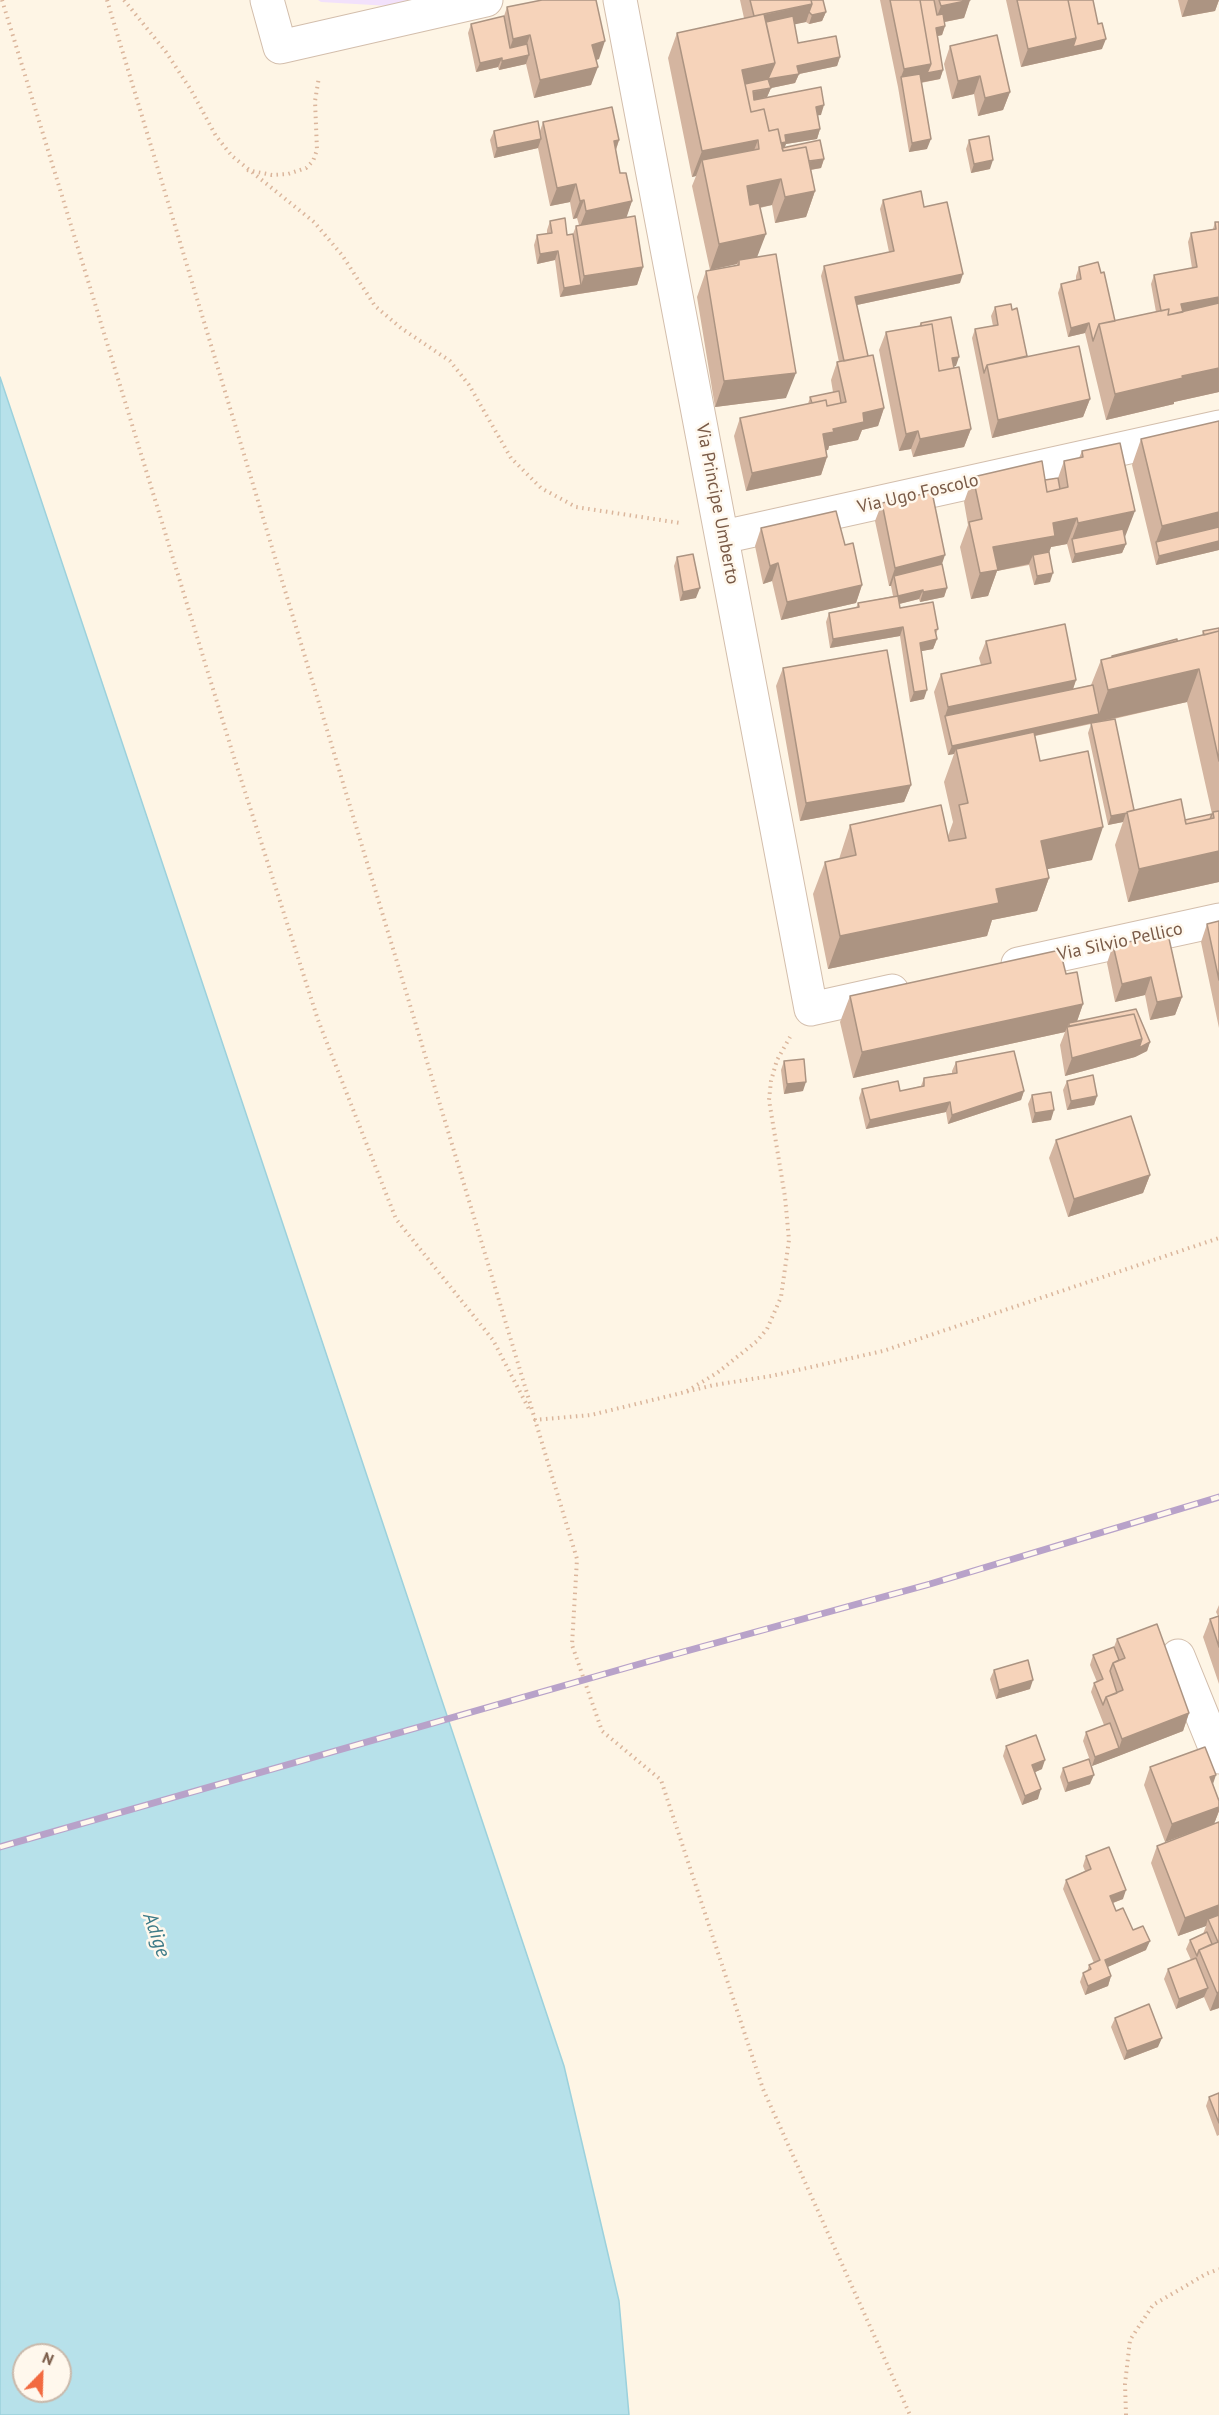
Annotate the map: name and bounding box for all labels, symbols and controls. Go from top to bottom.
street label: Via Principe Umberto [691,422,743,586]
street label: Via Ugo Foscolo [855,470,981,518]
street label: Via Silvio Pellico [1055,918,1185,966]
water label: Adige [137,1909,175,1961]
north arrow [12,2343,72,2403]
text: N [39,2347,57,2370]

